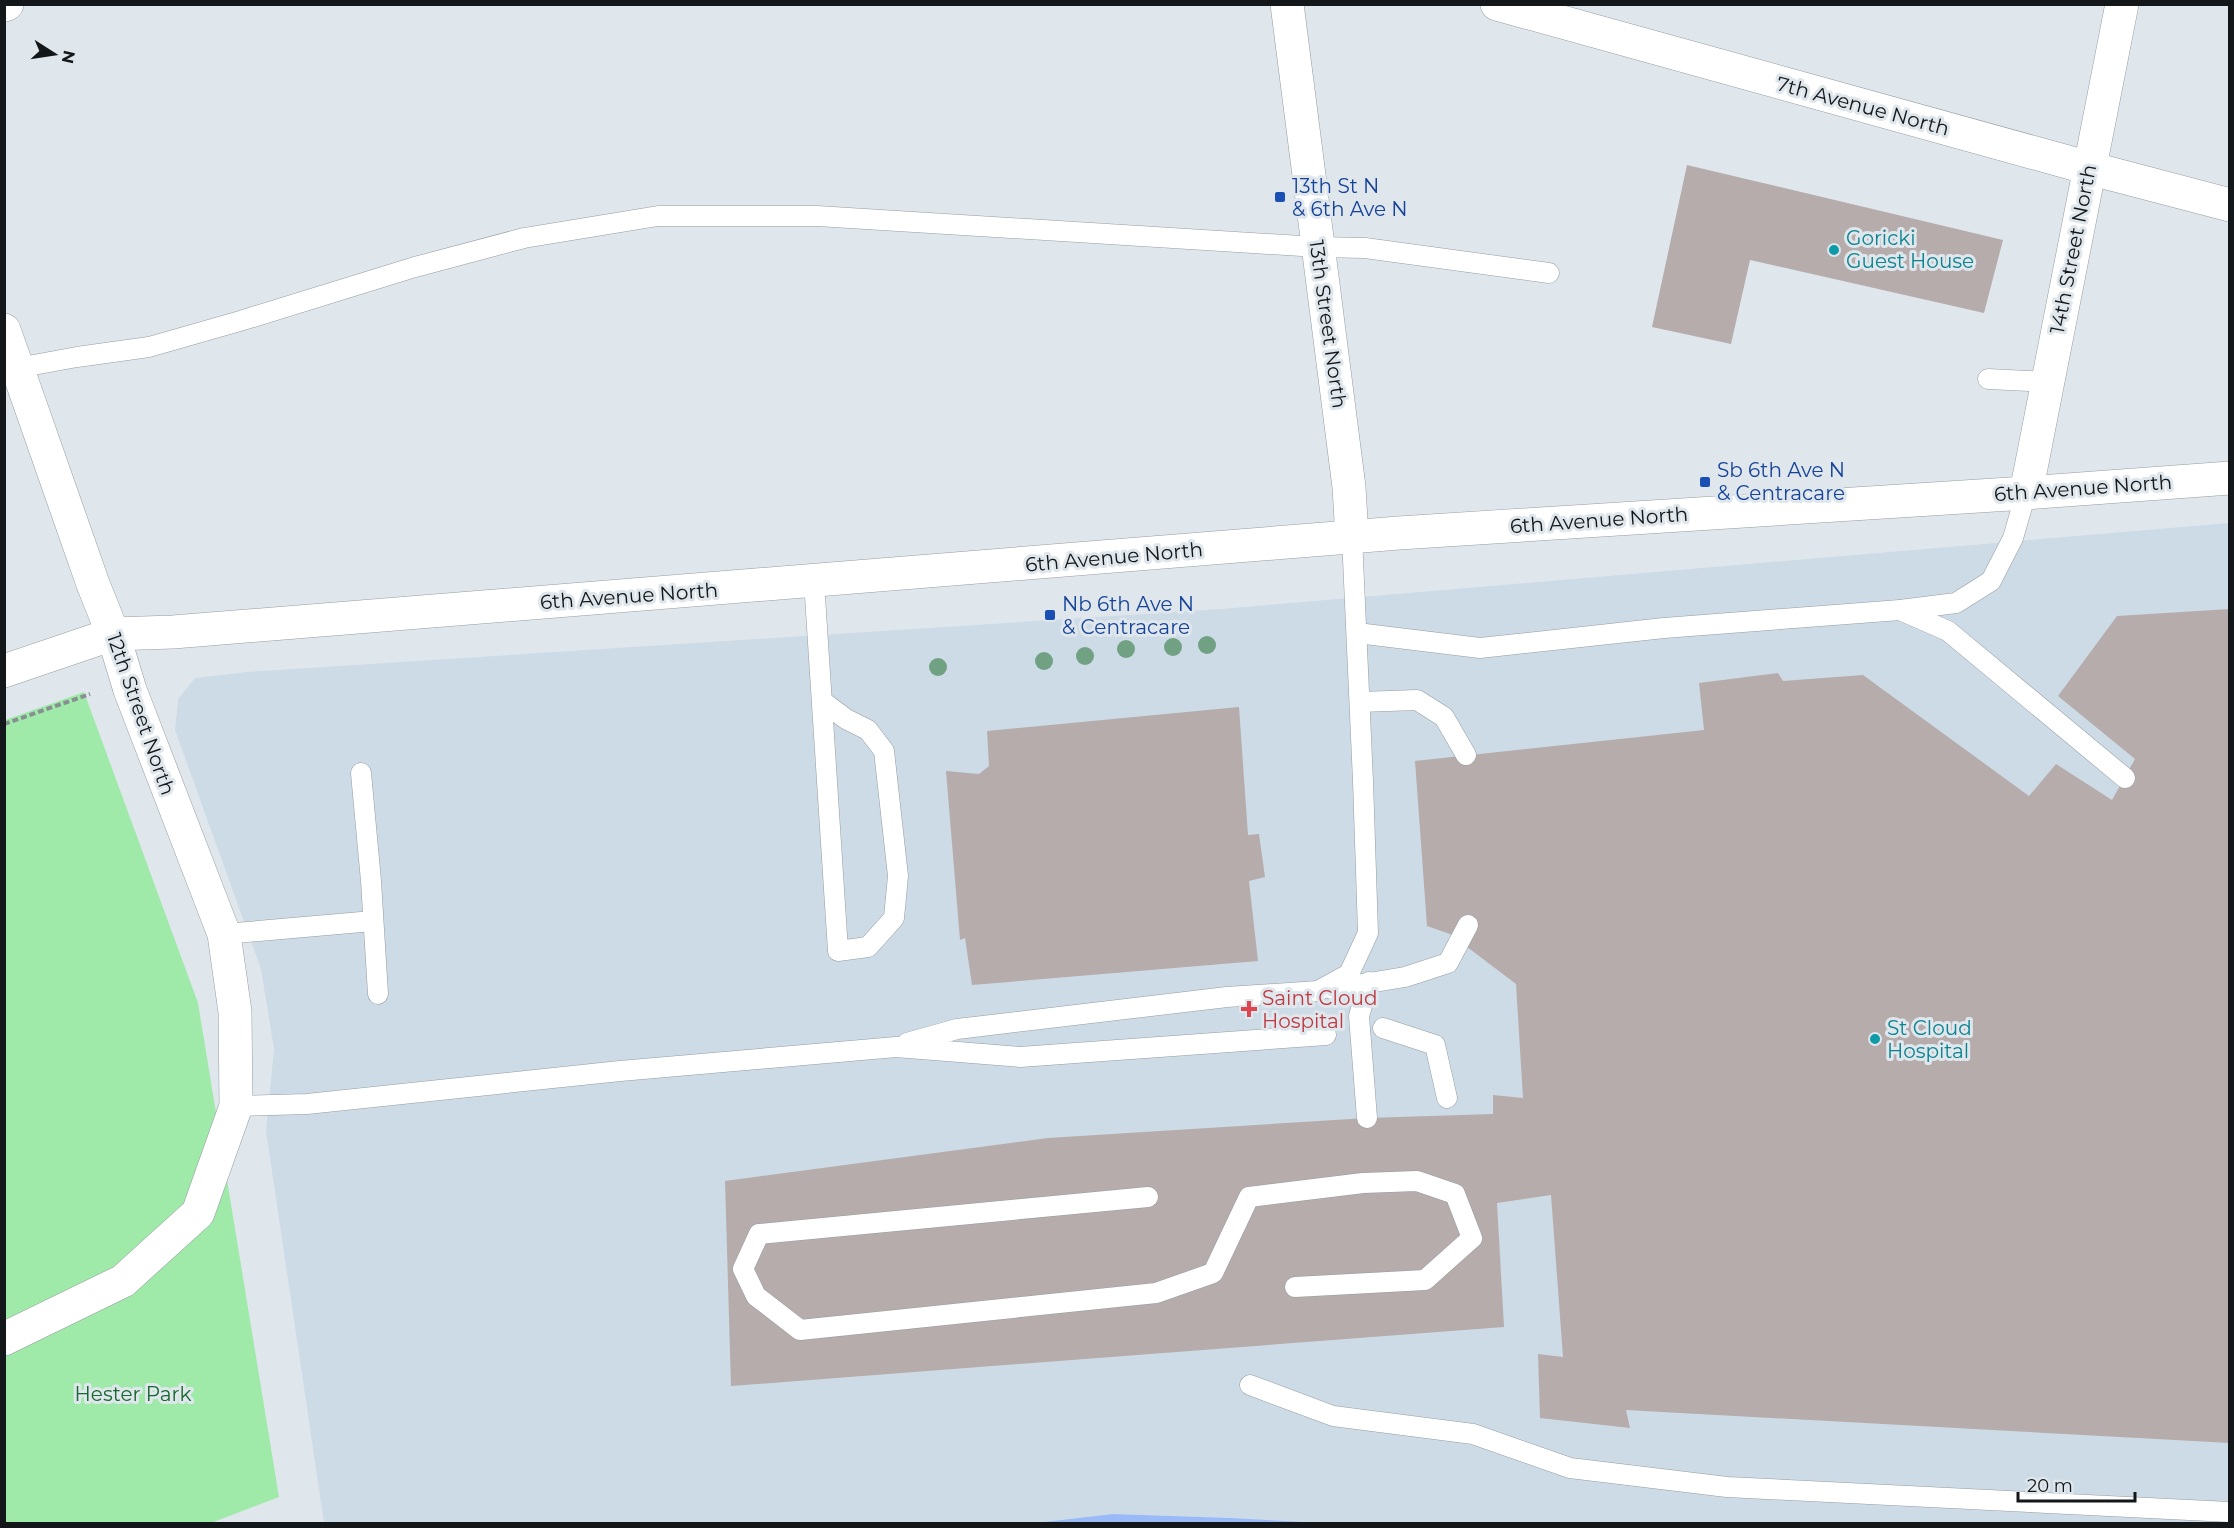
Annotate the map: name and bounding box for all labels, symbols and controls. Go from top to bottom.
north arrow [24,24,84,84]
text: N [58,49,79,65]
street label: 7th Avenue North [1774,71,1952,141]
street label: 14th Street North [2045,162,2101,336]
place label: 13th St N & 6th Ave N [1292,174,1408,221]
marker: 13th St N & 6th Ave N [1273,190,1287,204]
place label: Goricki Guest House [1846,226,1974,273]
street label: 13th Street North [1304,238,1352,410]
marker: Goricki Guest House [1827,243,1841,257]
place label: Sb 6th Ave N & Centracare [1717,458,1845,505]
street label: 6th Avenue North [1993,470,2173,506]
marker: Sb 6th Ave N & Centracare [1698,475,1712,489]
street label: 6th Avenue North [1509,502,1689,538]
street label: 6th Avenue North [1024,537,1204,577]
street label: 6th Avenue North [539,578,719,614]
place label: Nb 6th Ave N & Centracare [1062,592,1194,639]
marker: Nb 6th Ave N & Centracare [1043,608,1057,622]
street label: 12th Street North [102,630,180,798]
place label: Saint Cloud Hospital [1262,986,1377,1033]
marker: Saint Cloud Hospital [1240,1000,1258,1018]
place label: St Cloud Hospital [1887,1016,1972,1063]
marker: St Cloud Hospital [1868,1032,1882,1046]
park label: Hester Park [75,1382,191,1406]
scale bar [2018,1465,2135,1503]
text: 20 m [2027,1475,2073,1497]

